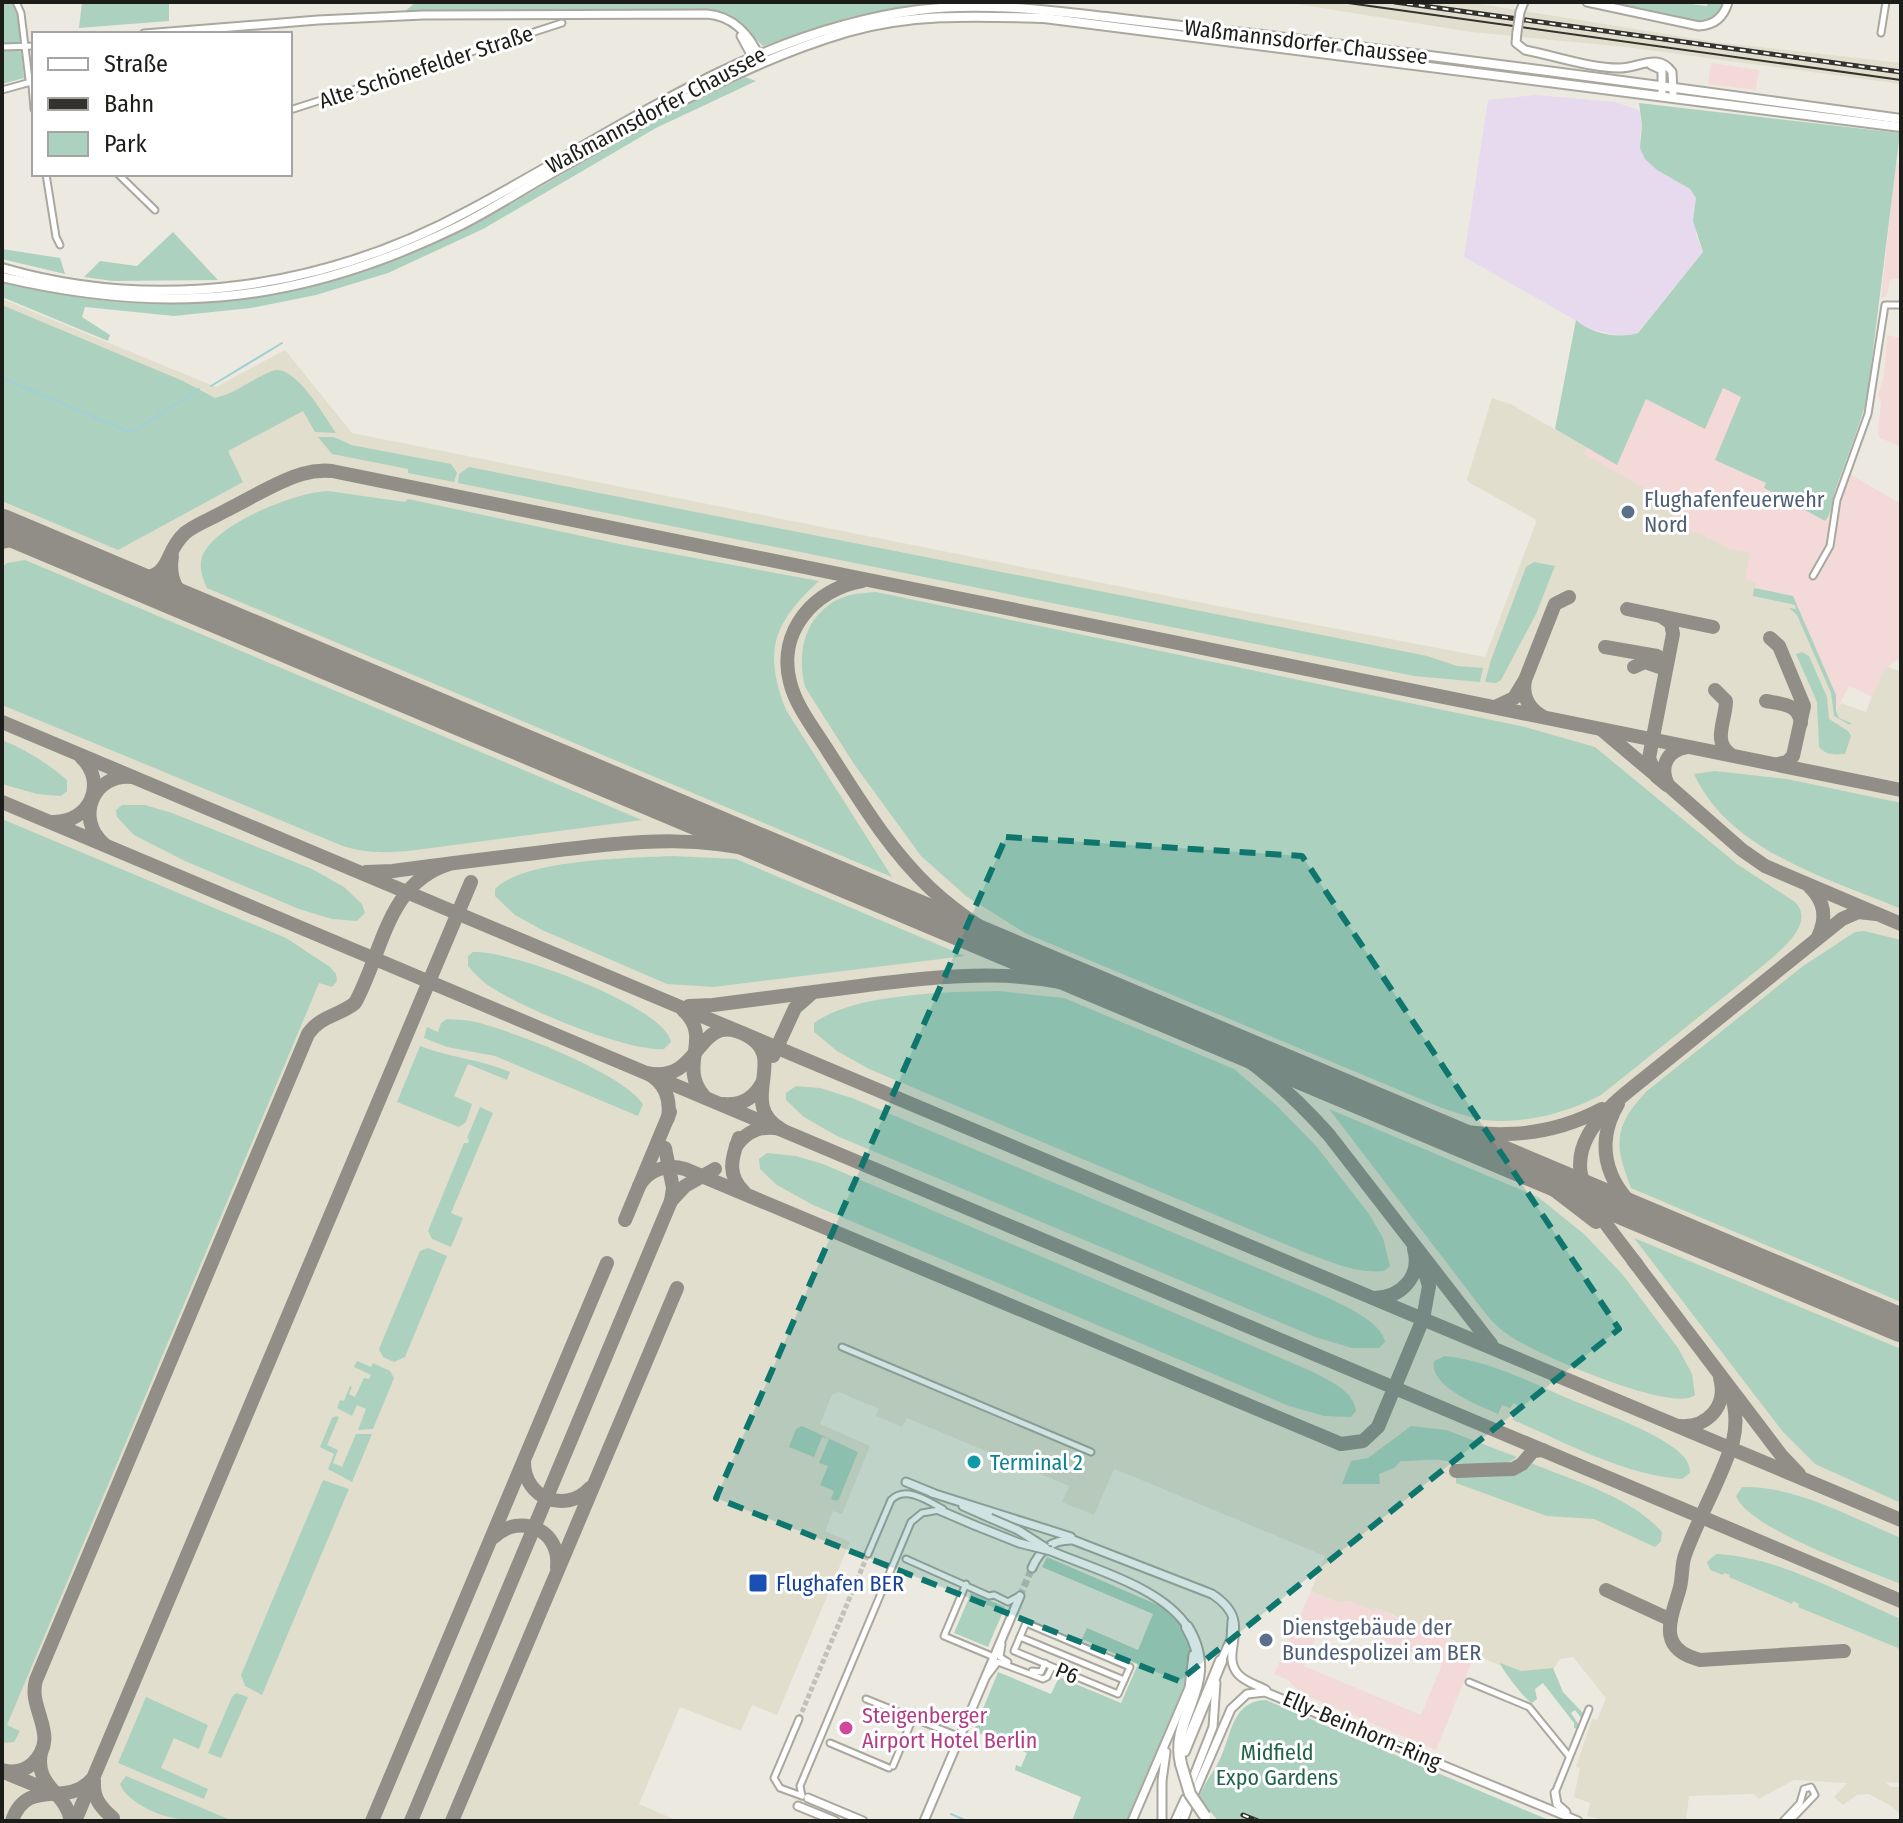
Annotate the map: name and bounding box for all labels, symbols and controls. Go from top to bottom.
street label: Waßmannsdorfer Chaussee [1183,14,1429,70]
street label: Alte Schönefelder Straße [316,20,536,114]
legend [32,32,292,176]
street label: Waßmannsdorfer Chaussee [541,41,771,179]
text: Straße [104,50,168,78]
text: Bahn [104,90,154,118]
text: Park [104,130,147,158]
place label: Flughafenfeuerwehr Nord [1644,486,1825,538]
marker: Flughafenfeuerwehr Nord [1619,503,1637,521]
place label: Terminal 2 [990,1449,1083,1476]
marker: Terminal 2 [965,1453,983,1471]
place label: Flughafen BER [776,1570,904,1597]
marker: Flughafen BER [747,1572,769,1594]
place label: Dienstgebäude der Bundespolizei am BER [1282,1614,1481,1666]
marker: Dienstgebäude der Bundespolizei am BER [1257,1631,1275,1649]
street label: P6 [1052,1656,1083,1690]
street label: Elly-Beinhorn-Ring [1279,1684,1446,1776]
place label: Steigenberger Airport Hotel Berlin [862,1702,1037,1754]
marker: Steigenberger Airport Hotel Berlin [837,1719,855,1737]
park label: Midfield Expo Gardens [1216,1739,1338,1791]

